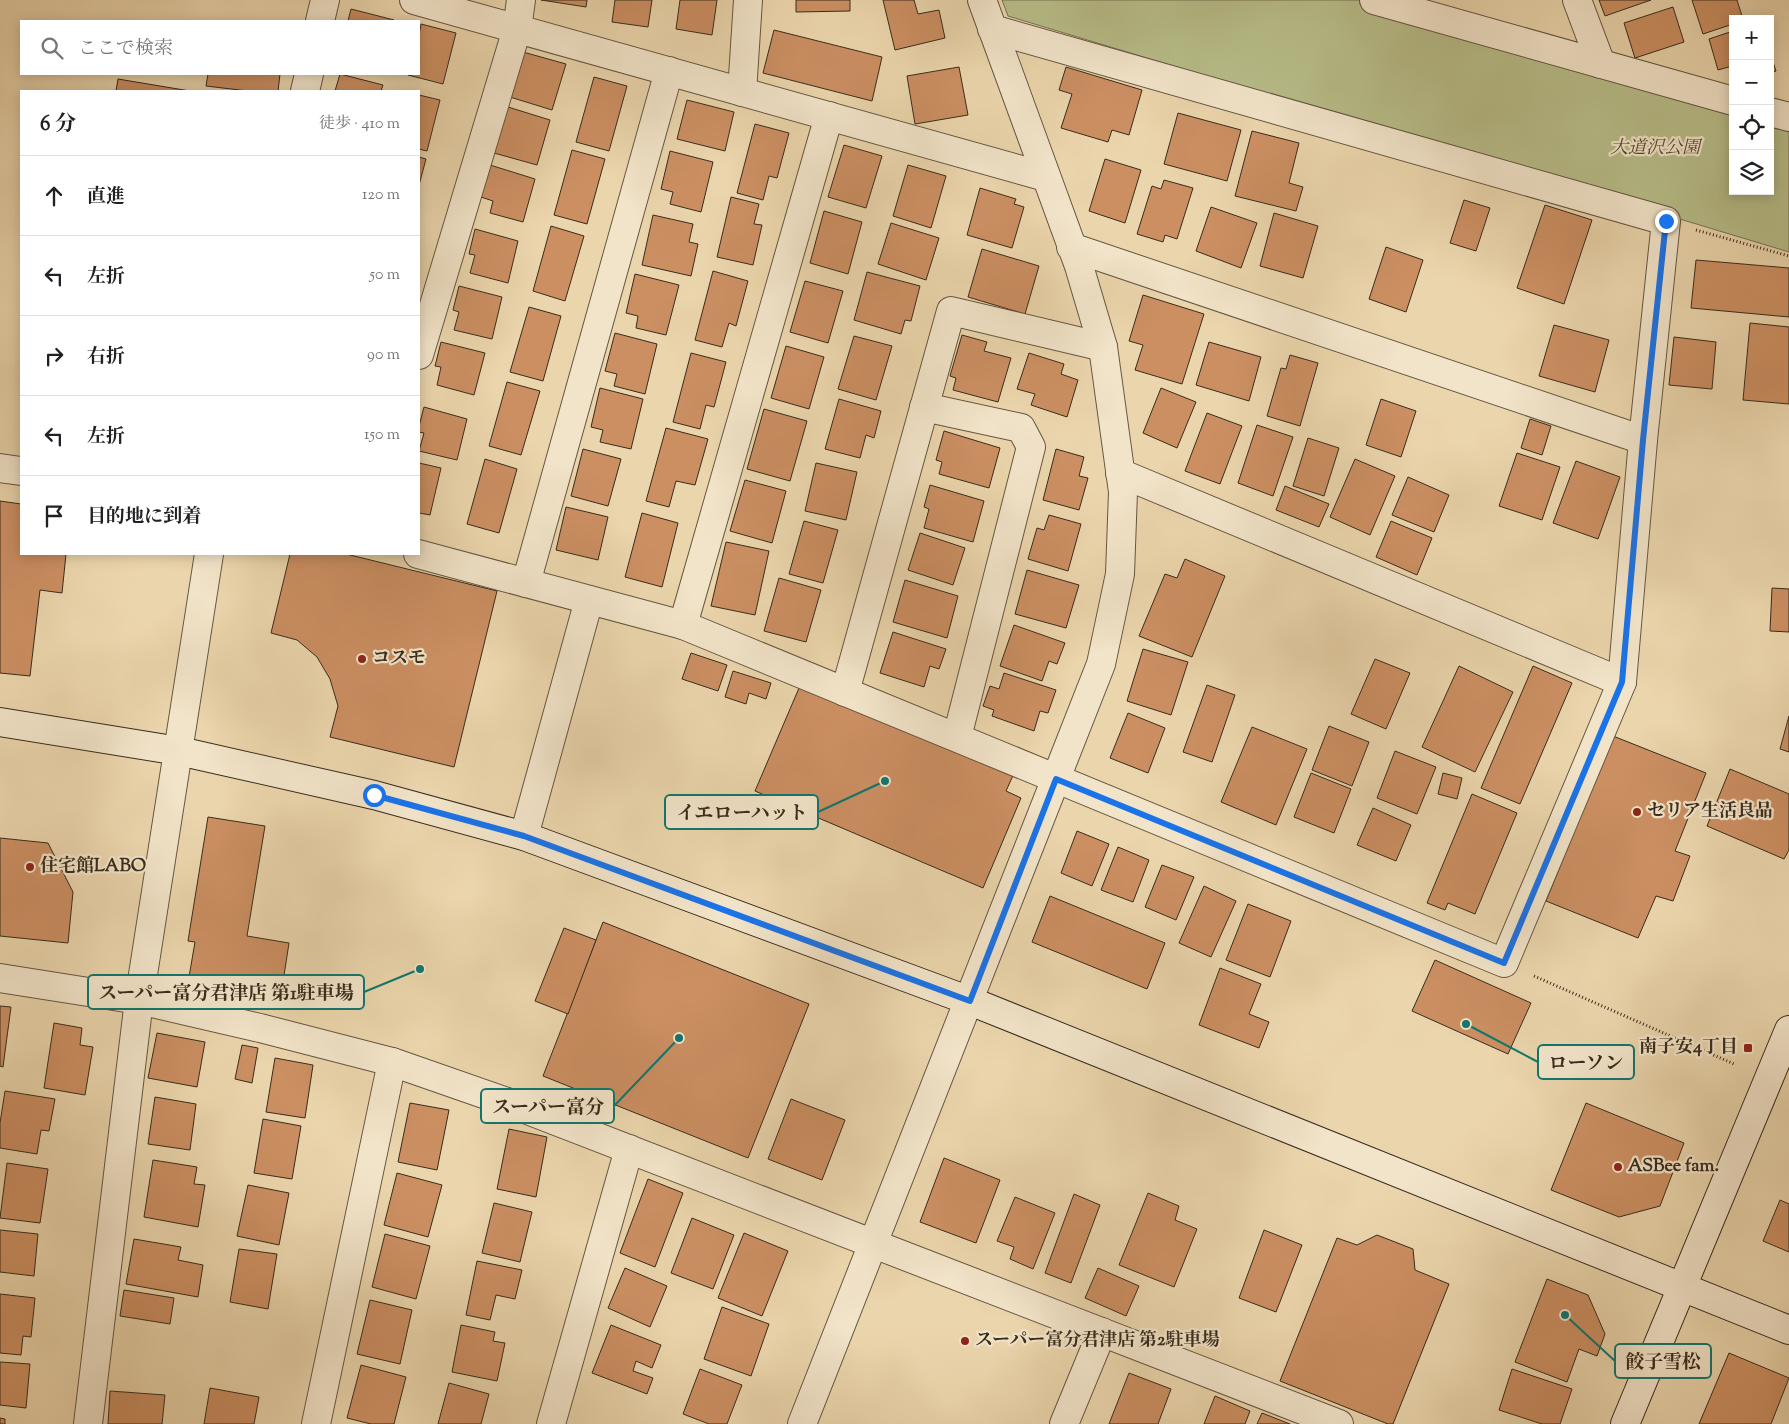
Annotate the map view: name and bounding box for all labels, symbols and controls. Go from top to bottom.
map controls [1729,15,1774,195]
button: + [1729,15,1774,60]
search box [20,20,420,75]
icon: search [38,34,66,62]
text: ここで検索 [78,36,173,63]
button: − [1729,60,1774,105]
button: locate [1729,105,1774,150]
text: 6 分 [40,110,76,140]
text: 徒歩 · 410 m [319,113,400,136]
park label: 大道沢公園 [1610,136,1703,162]
button: layers [1729,150,1774,195]
icon: ahead [40,182,68,210]
text: 直進 [87,184,125,211]
text: 120 m [362,184,400,207]
route end [1655,210,1678,233]
icon: left [40,262,68,290]
text: 左折 [87,264,125,291]
text: 50 m [369,264,400,287]
icon: right [40,342,68,370]
text: 右折 [87,344,125,371]
text: 90 m [367,344,400,367]
icon: left [40,422,68,450]
text: 左折 [87,424,125,451]
text: 150 m [364,424,400,447]
icon: arrive [40,502,68,530]
text: 目的地に到着 [87,504,201,531]
place label: コスモ [372,646,426,672]
marker: コスモ [356,653,368,665]
route start [363,784,386,807]
callout: イエローハット [665,795,818,829]
place label: セリア生活良品 [1647,799,1773,825]
text: イエローハット [676,801,808,828]
marker: セリア生活良品 [1631,806,1643,818]
place label: 住宅館LABO [40,854,146,880]
marker: 住宅館LABO [24,861,36,873]
callout: スーパー富分君津店 第1駐車場 [88,975,364,1009]
text: スーパー富分君津店 第1駐車場 [98,981,354,1008]
place label: 南子安4丁目 [1639,1035,1738,1061]
marker: 南子安4丁目 [1742,1042,1754,1054]
callout: ローソン [1538,1045,1634,1079]
text: ローソン [1548,1051,1624,1078]
callout: スーパー富分 [481,1089,614,1123]
text: スーパー富分 [492,1095,604,1122]
place label: ASBee fam. [1628,1154,1719,1180]
marker: ASBee fam. [1612,1161,1624,1173]
place label: スーパー富分君津店 第2駐車場 [975,1328,1219,1354]
marker: スーパー富分君津店 第2駐車場 [959,1335,971,1347]
callout: 餃子雪松 [1615,1344,1711,1378]
text: 餃子雪松 [1625,1350,1701,1377]

